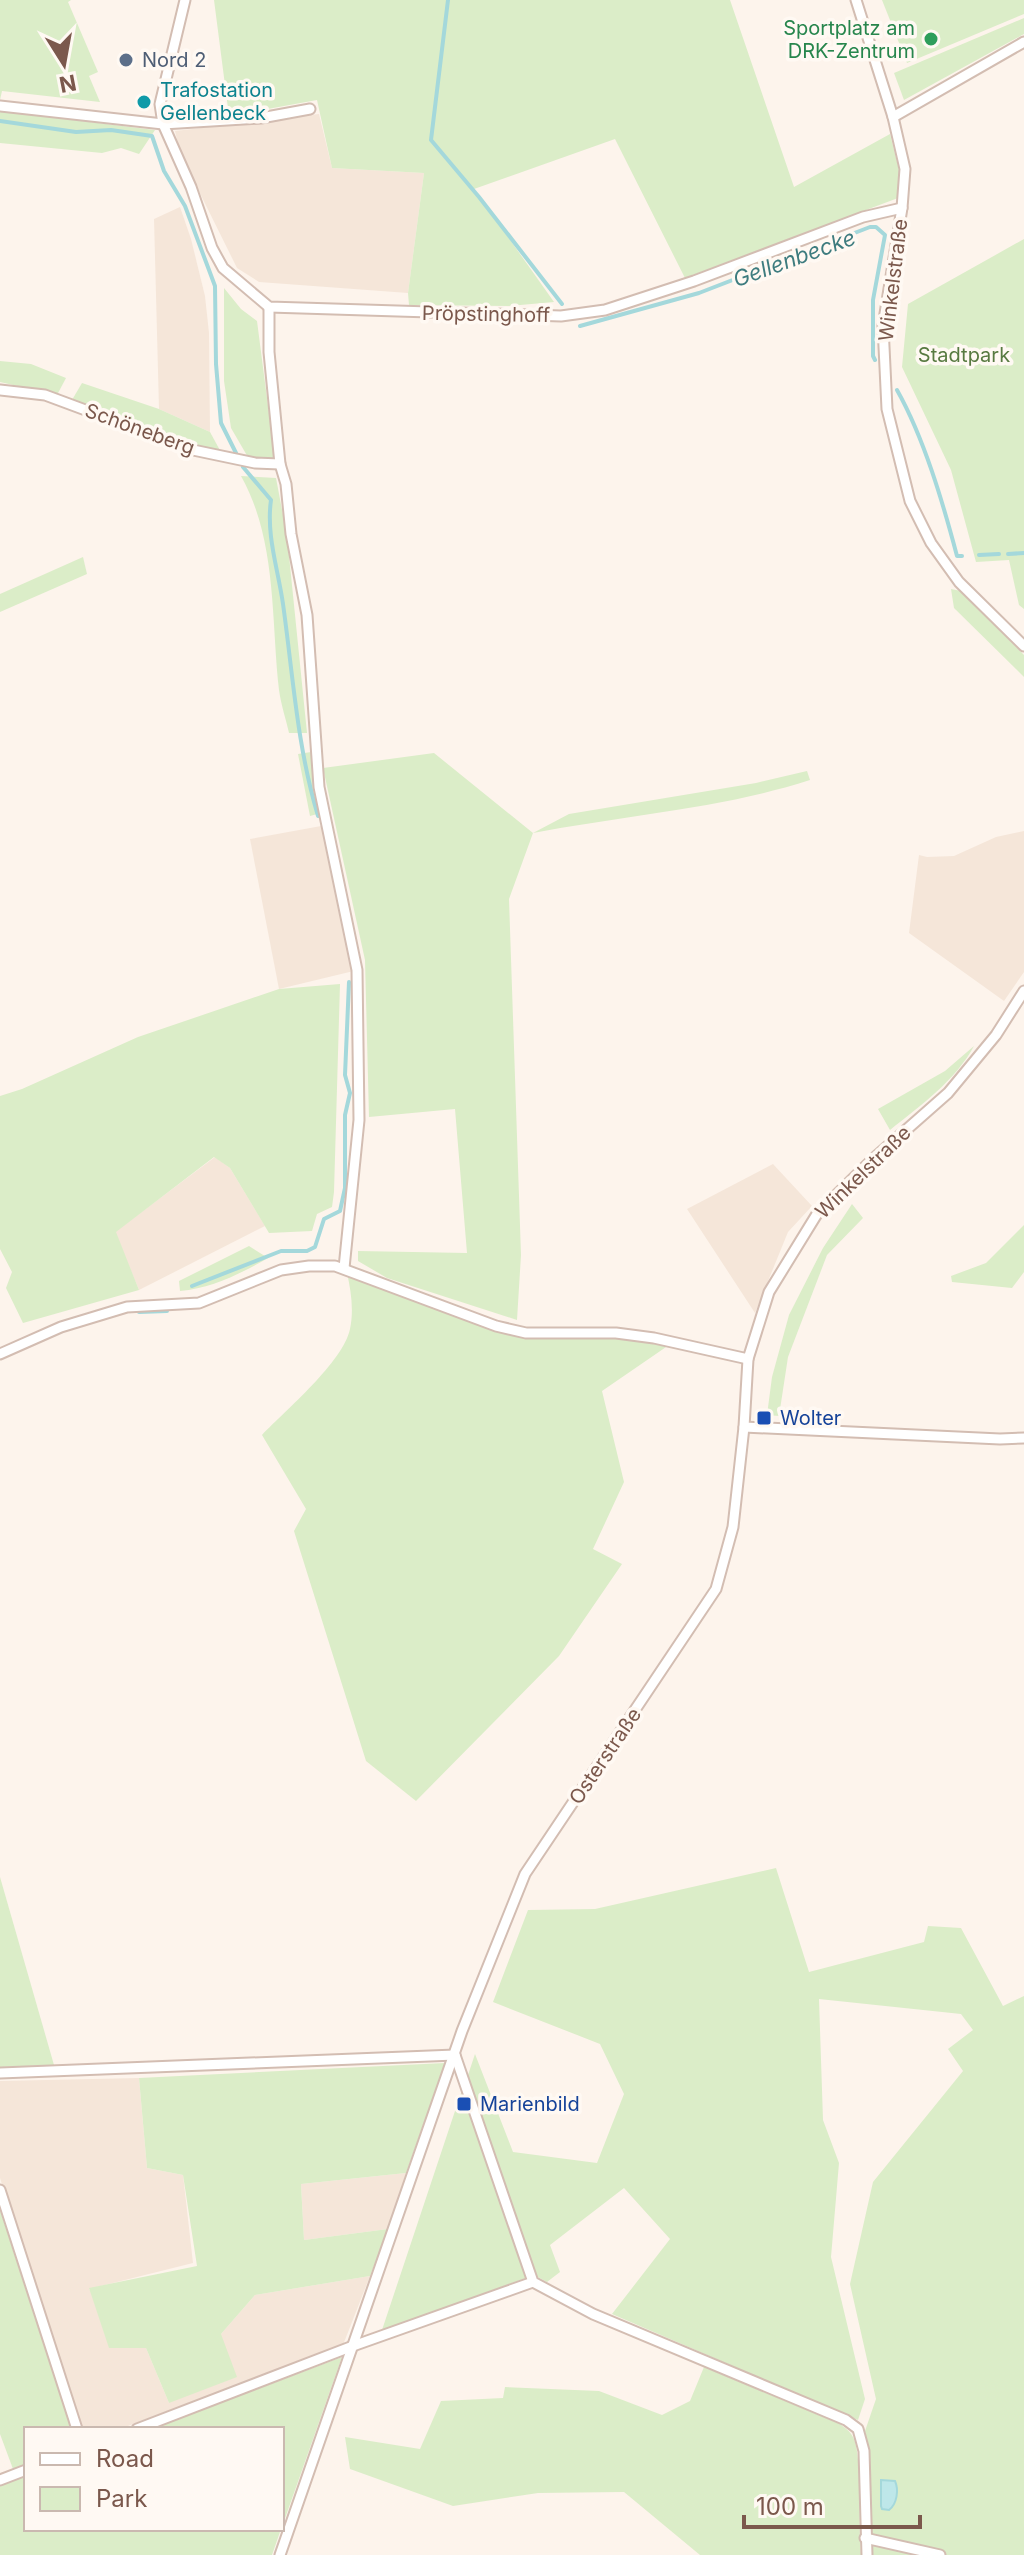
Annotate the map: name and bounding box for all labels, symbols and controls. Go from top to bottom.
place label: Sportplatz am DRK-Zentrum [783,16,915,63]
north arrow [24,24,104,104]
marker: Sportplatz am DRK-Zentrum [922,30,940,48]
place label: Nord 2 [142,48,206,72]
marker: Nord 2 [117,51,135,69]
text: N [57,69,79,98]
place label: Trafostation Gellenbeck [160,78,273,125]
marker: Trafostation Gellenbeck [135,93,153,111]
street label: Winkelstraße [874,217,912,343]
water label: Gellenbecke [729,224,859,292]
street label: Pröpstinghoff [422,301,551,327]
park label: Stadtpark [918,343,1010,367]
street label: Schöneberg [82,398,198,460]
street label: Winkelstraße [810,1121,916,1223]
place label: Wolter [780,1406,842,1430]
marker: Wolter [755,1409,773,1427]
street label: Osterstraße [564,1703,646,1809]
place label: Marienbild [480,2092,580,2116]
marker: Marienbild [455,2095,473,2113]
legend [24,2427,284,2531]
text: Road [96,2444,154,2473]
scale bar [744,2479,920,2529]
text: Park [96,2484,147,2513]
text: 100 m [756,2492,824,2521]

